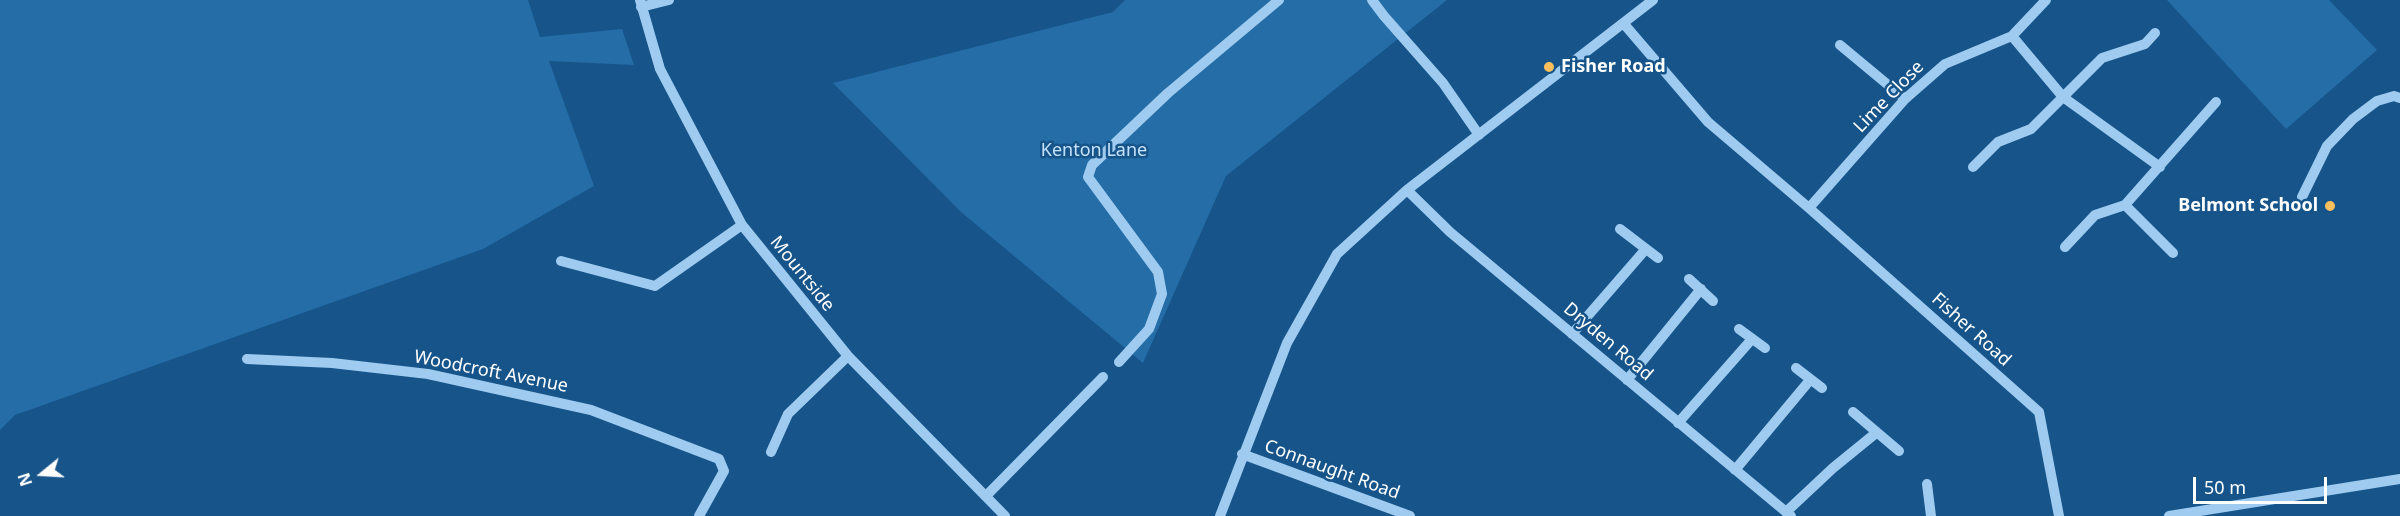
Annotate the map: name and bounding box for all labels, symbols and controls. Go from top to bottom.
place label: Fisher Road [1561,56,1666,78]
street label: Lime Close [1849,57,1929,137]
marker: Fisher Road [1542,60,1556,74]
park label: Kenton Lane [1041,140,1147,162]
place label: Belmont School [2178,195,2318,217]
marker: Belmont School [2323,199,2337,213]
street label: Mountside [765,232,839,316]
street label: Fisher Road [1927,289,2015,371]
street label: Dryden Road [1559,298,1657,386]
street label: Woodcroft Avenue [412,346,570,398]
street label: Connaught Road [1261,436,1403,504]
north arrow [12,444,72,504]
scale bar [2196,465,2330,503]
text: N [12,470,37,489]
text: 50 m [2204,475,2246,499]

